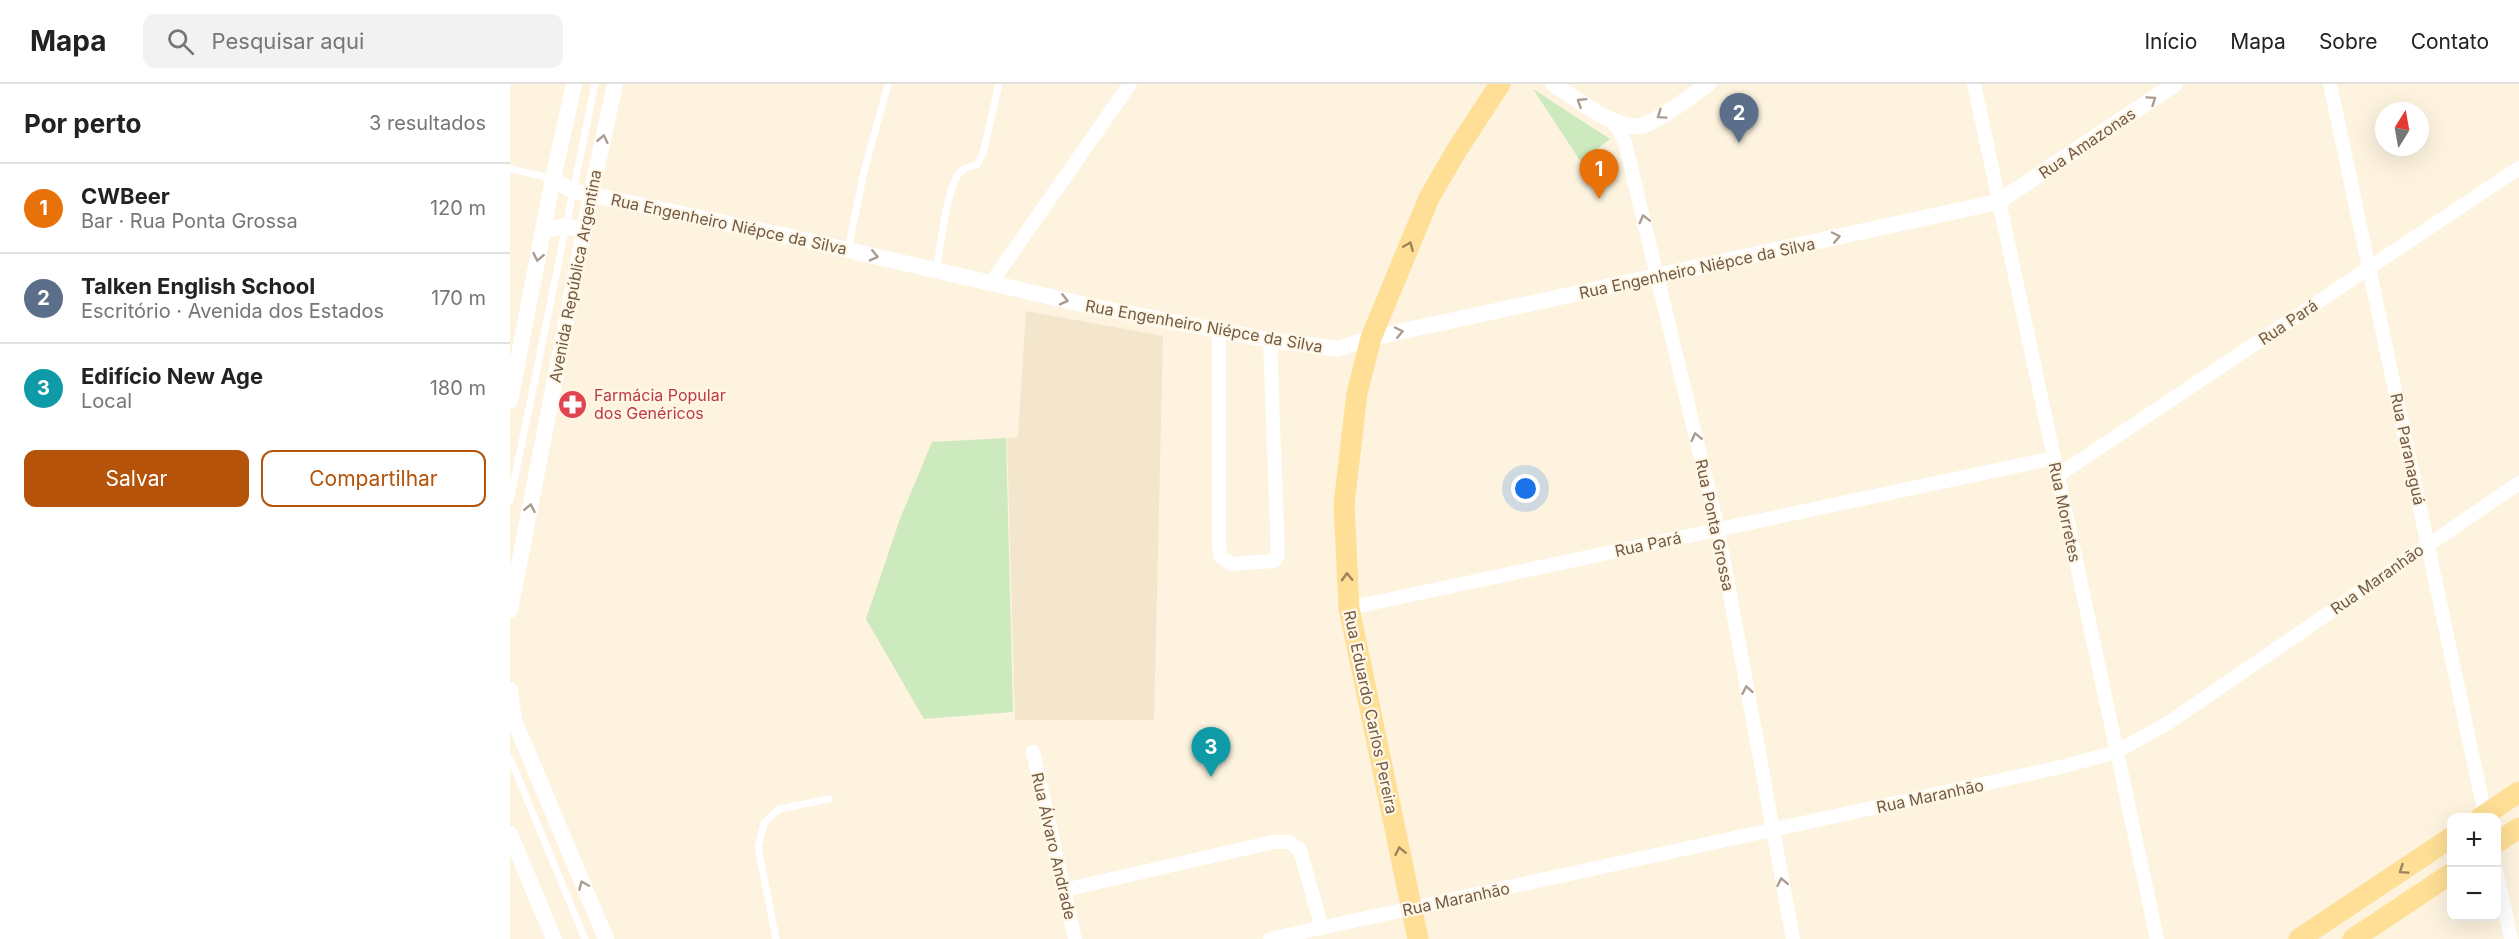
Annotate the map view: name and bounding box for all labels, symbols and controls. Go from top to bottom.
search box [143,14,563,68]
text: Mapa [30,24,107,58]
icon: search [164,25,197,58]
text: Pesquisar aqui [212,28,364,54]
text: Início [2144,29,2197,54]
text: Mapa [2230,29,2286,54]
text: Sobre [2319,29,2378,54]
text: Contato [2411,29,2489,54]
pin: 2 [1720,94,1758,143]
one-way arrow [2146,95,2156,107]
one-way arrow [1577,97,1587,109]
north arrow [2375,102,2429,156]
street label: Rua Amazonas [2035,103,2139,183]
text: Por perto [24,108,142,139]
one-way arrow [1657,108,1668,119]
text: 3 resultados [369,111,486,135]
one-way arrow [596,135,609,145]
pin: 1 [1580,150,1618,199]
street label: Avenida República Argentina [545,168,605,384]
text: CWBeer [81,183,170,209]
street label: Rua Engenheiro Niépce da Silva [609,189,849,259]
text: 1 [39,196,48,220]
text: 120 m [430,196,486,220]
text: Bar · Rua Ponta Grossa [81,209,298,233]
one-way arrow [1638,214,1651,224]
one-way arrow [1830,232,1840,245]
street label: Rua Engenheiro Niépce da Silva [1577,233,1817,303]
one-way arrow [1402,241,1414,252]
one-way arrow [868,248,878,261]
one-way arrow [532,251,545,261]
text: Talken English School [81,273,315,299]
text: 2 [37,286,50,310]
text: 170 m [431,286,486,310]
one-way arrow [1058,292,1068,305]
street label: Rua Engenheiro Niépce da Silva [1084,295,1324,357]
street label: Rua Pará [2254,295,2322,349]
text: Escritório · Avenida dos Estados [81,299,384,323]
one-way arrow [1393,326,1403,339]
text: Edifício New Age [81,363,263,389]
text: 3 [37,376,50,400]
text: 180 m [430,376,486,400]
place label: Farmácia Popular dos Genéricos [594,385,726,423]
pharmacy icon: Farmácia Popular dos Genéricos [557,388,589,420]
text: Local [81,389,132,413]
street label: Rua Paranaguá [2386,391,2430,507]
one-way arrow [1691,432,1704,442]
button: Salvar [24,450,249,507]
button: Compartilhar [261,450,486,507]
street label: Rua Ponta Grossa [1691,457,1739,593]
street label: Rua Morretes [2045,460,2085,564]
your location [1511,474,1540,503]
one-way arrow [523,503,536,513]
street label: Rua Pará [1613,527,1683,561]
street label: Rua Maranhão [2327,539,2427,619]
one-way arrow [1341,573,1354,582]
street label: Rua Eduardo Carlos Pereira [1340,608,1402,816]
one-way arrow [1741,685,1754,695]
pin: 3 [1192,728,1230,777]
street label: Rua Álvaro Andrade [1027,770,1081,922]
street label: Rua Maranhão [1875,775,1985,817]
map controls [2447,813,2501,921]
button: + [2447,813,2501,867]
one-way arrow [1394,846,1407,856]
one-way arrow [2399,862,2409,874]
button: − [2447,867,2501,921]
one-way arrow [1776,877,1789,887]
street label: Rua Maranhão [1401,878,1511,920]
one-way arrow [578,880,590,891]

